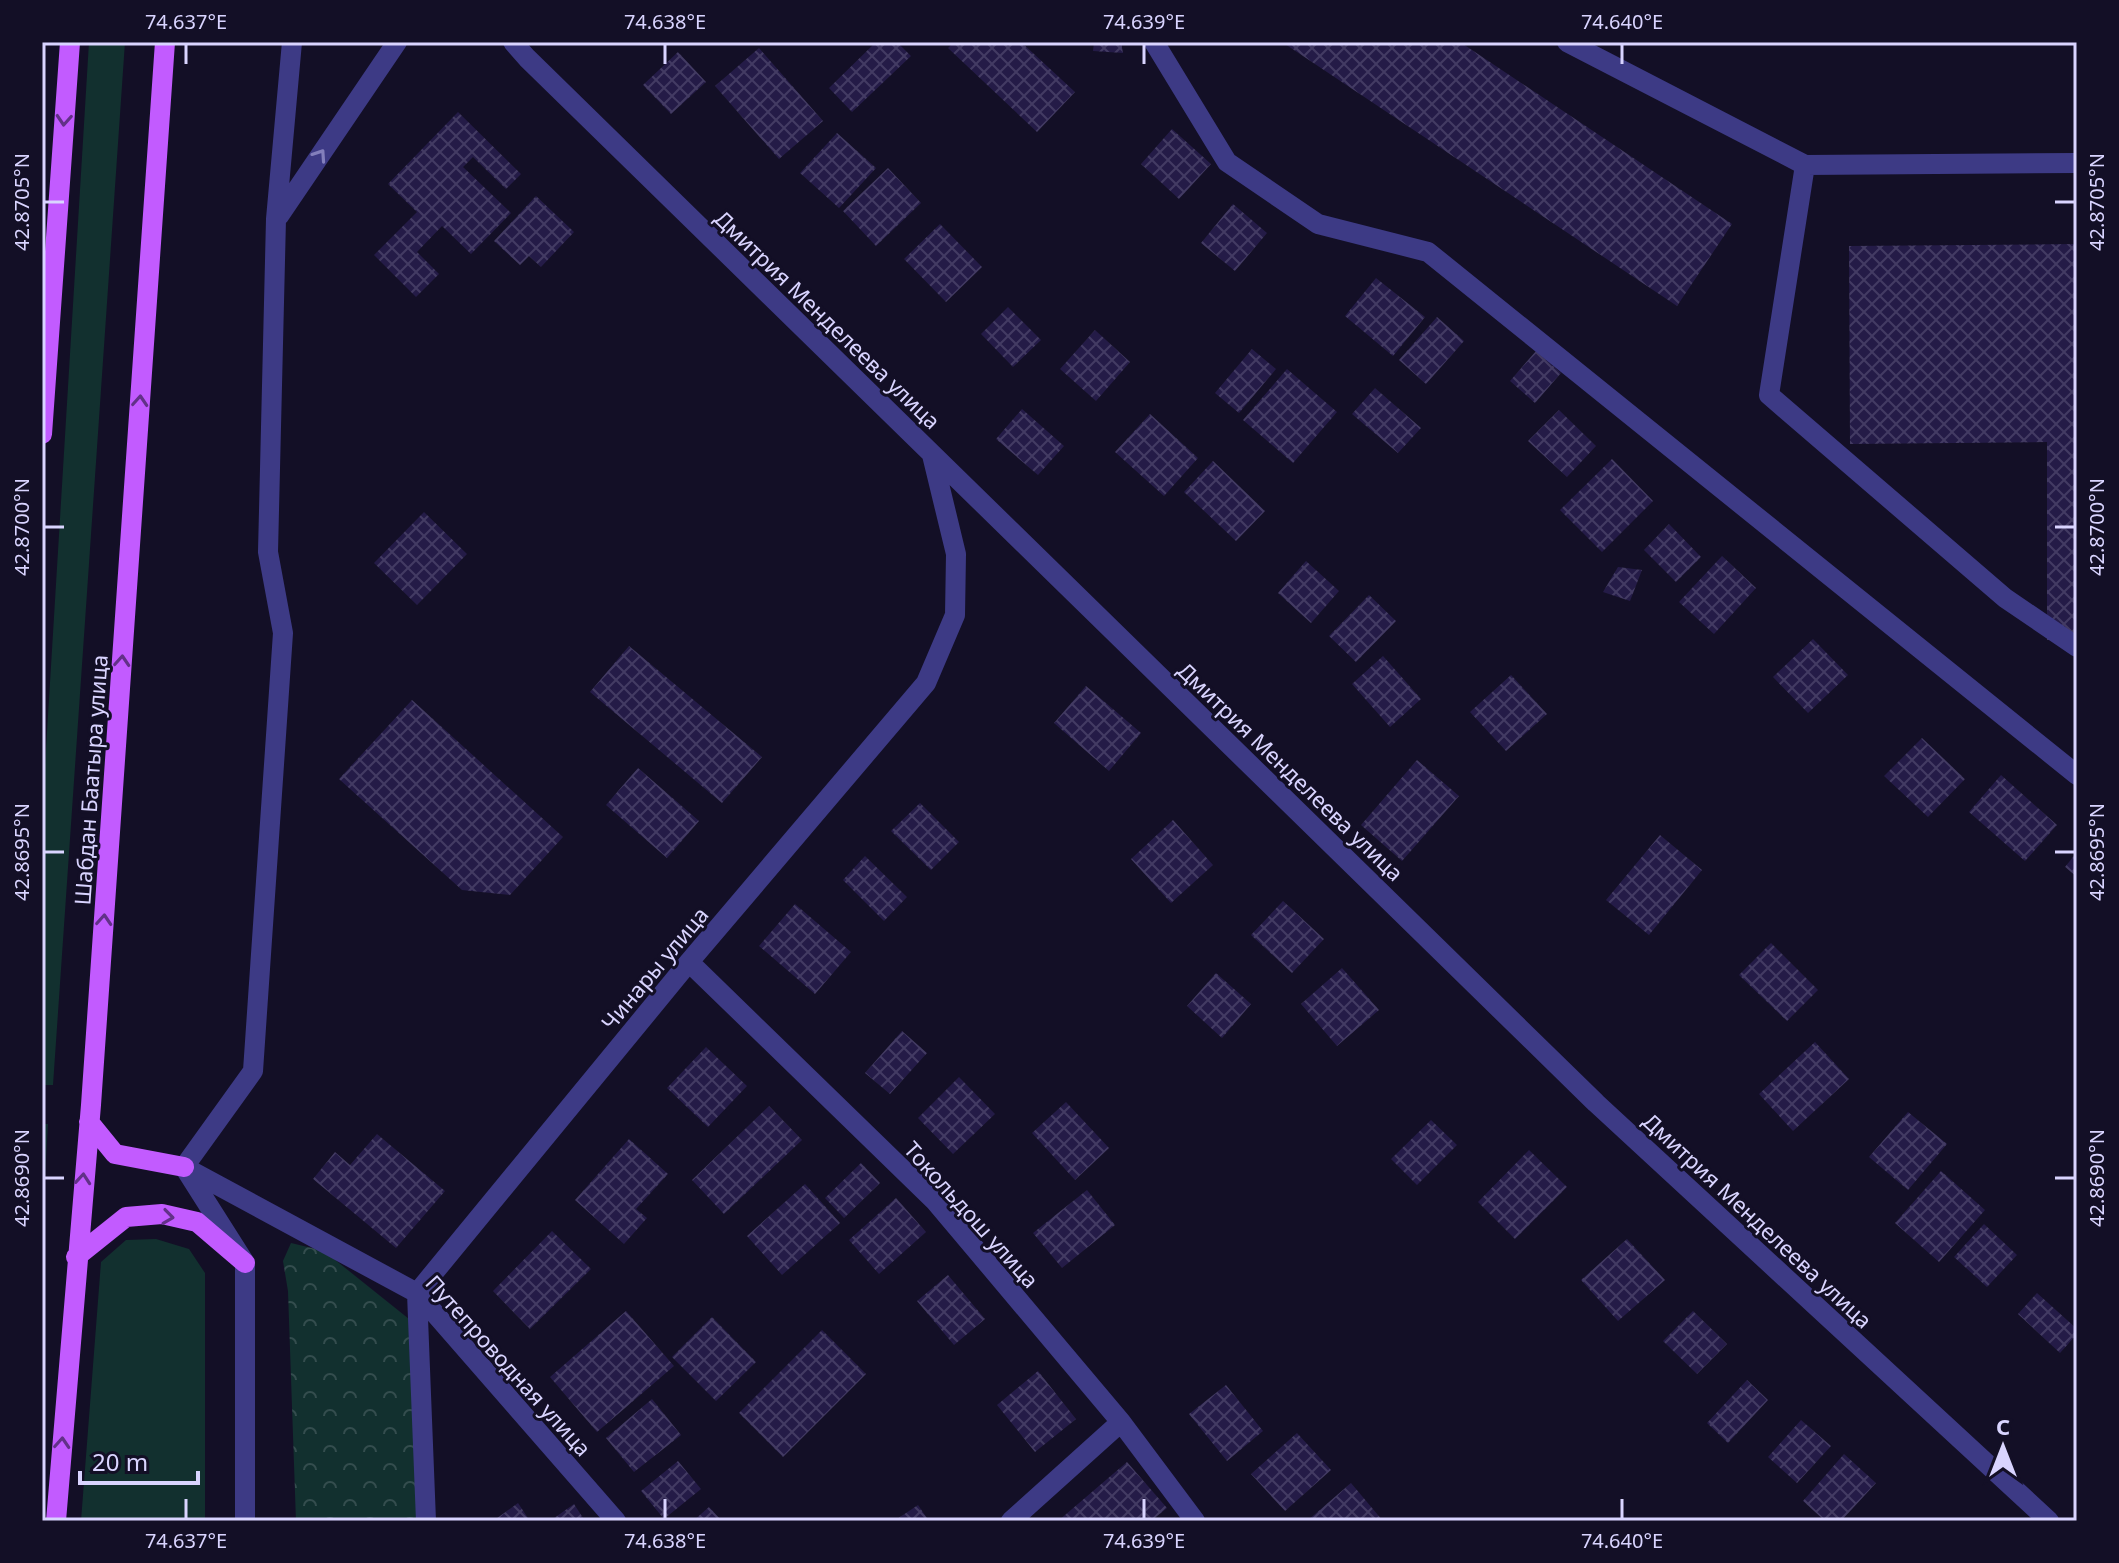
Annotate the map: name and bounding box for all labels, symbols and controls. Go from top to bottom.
text: 74.637°E [145,8,227,35]
text: 74.638°E [624,8,706,35]
text: 74.639°E [1103,8,1185,35]
text: 74.640°E [1581,8,1663,35]
one-way arrow [56,114,73,127]
one-way arrow [310,149,325,163]
text: 42.8705°N [8,153,35,251]
text: 42.8705°N [2083,153,2110,251]
street label: Дмитрия Менделеева улица [709,203,947,435]
one-way arrow [131,394,148,407]
text: 42.8700°N [8,478,35,576]
text: 42.8700°N [2083,478,2110,576]
street label: Шабдан Баатыра улица [66,654,114,906]
one-way arrow [113,654,130,667]
street label: Дмитрия Менделеева улица [1172,655,1410,887]
text: 42.8695°N [8,803,35,901]
text: 42.8695°N [2083,803,2110,901]
street label: Чинары улица [594,900,714,1036]
one-way arrow [95,913,112,926]
street label: Дмитрия Менделеева улица [1637,1106,1879,1334]
text: 42.8690°N [8,1129,35,1227]
text: 42.8690°N [2083,1129,2110,1227]
street label: Токольдош улица [898,1134,1046,1294]
one-way arrow [75,1172,92,1185]
one-way arrow [162,1208,175,1225]
street label: Путепроводная улица [419,1268,599,1462]
north arrow [1963,1407,2043,1487]
text: С [1996,1411,2010,1441]
scale bar [80,1435,198,1485]
one-way arrow [53,1436,70,1449]
text: 20 m [92,1445,148,1478]
text: 74.637°E [145,1527,227,1554]
text: 74.638°E [624,1527,706,1554]
text: 74.639°E [1103,1527,1185,1554]
text: 74.640°E [1581,1527,1663,1554]

